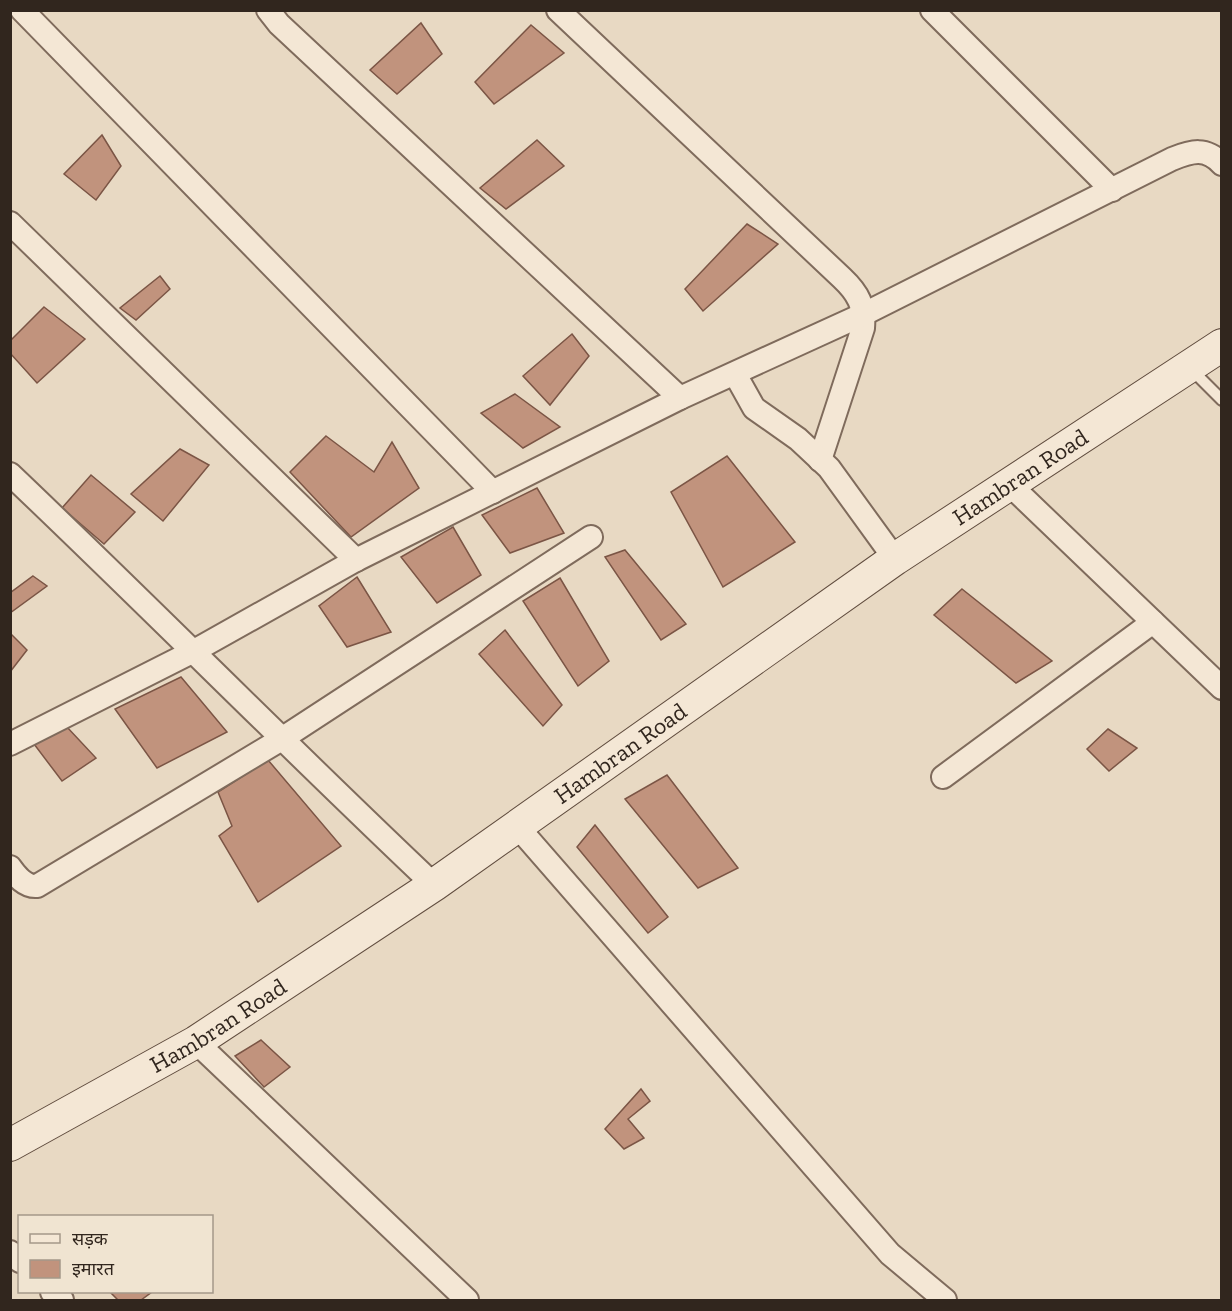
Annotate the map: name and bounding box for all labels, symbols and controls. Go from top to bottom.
street label: Hambran Road [947,422,1093,531]
street label: Hambran Road [548,696,692,810]
street label: Hambran Road [145,972,291,1079]
legend [18,1215,213,1293]
text: सड़क [72,1228,109,1250]
text: इमारत [72,1258,115,1280]

